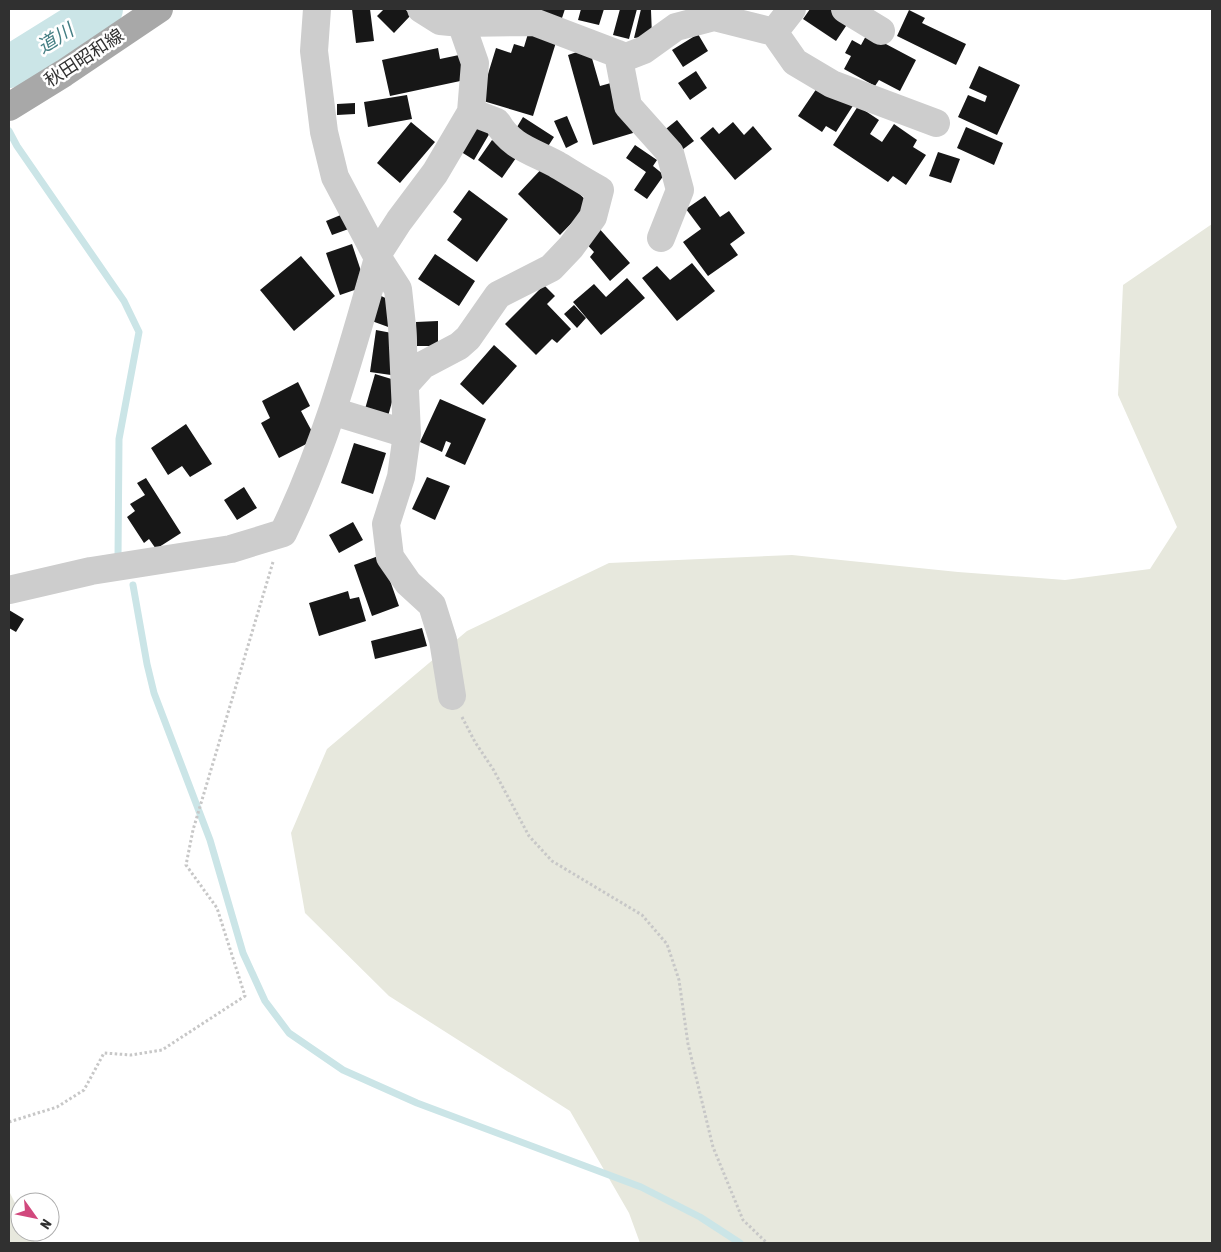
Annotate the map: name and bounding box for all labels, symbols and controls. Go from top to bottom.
water label: 道川 [33,18,79,57]
street label: 秋田昭和線 [40,24,127,91]
north arrow [10,1192,60,1242]
text: N [37,1216,55,1232]

